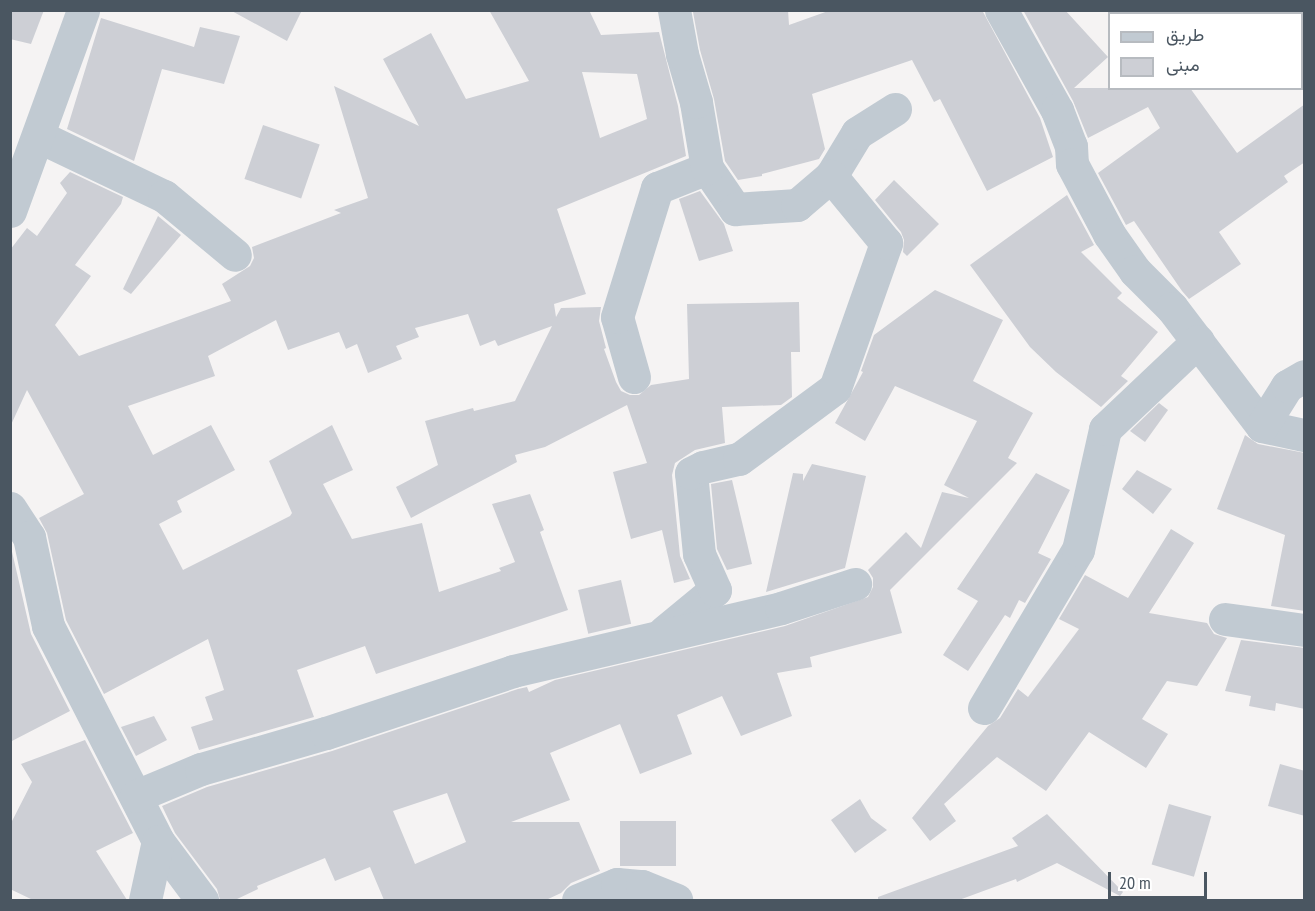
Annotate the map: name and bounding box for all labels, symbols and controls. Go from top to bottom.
legend [1108,12,1303,90]
text: طريق [1166,23,1204,46]
text: مبنى [1166,53,1200,76]
scale bar [1111,860,1210,898]
text: 20 m [1119,871,1151,894]

